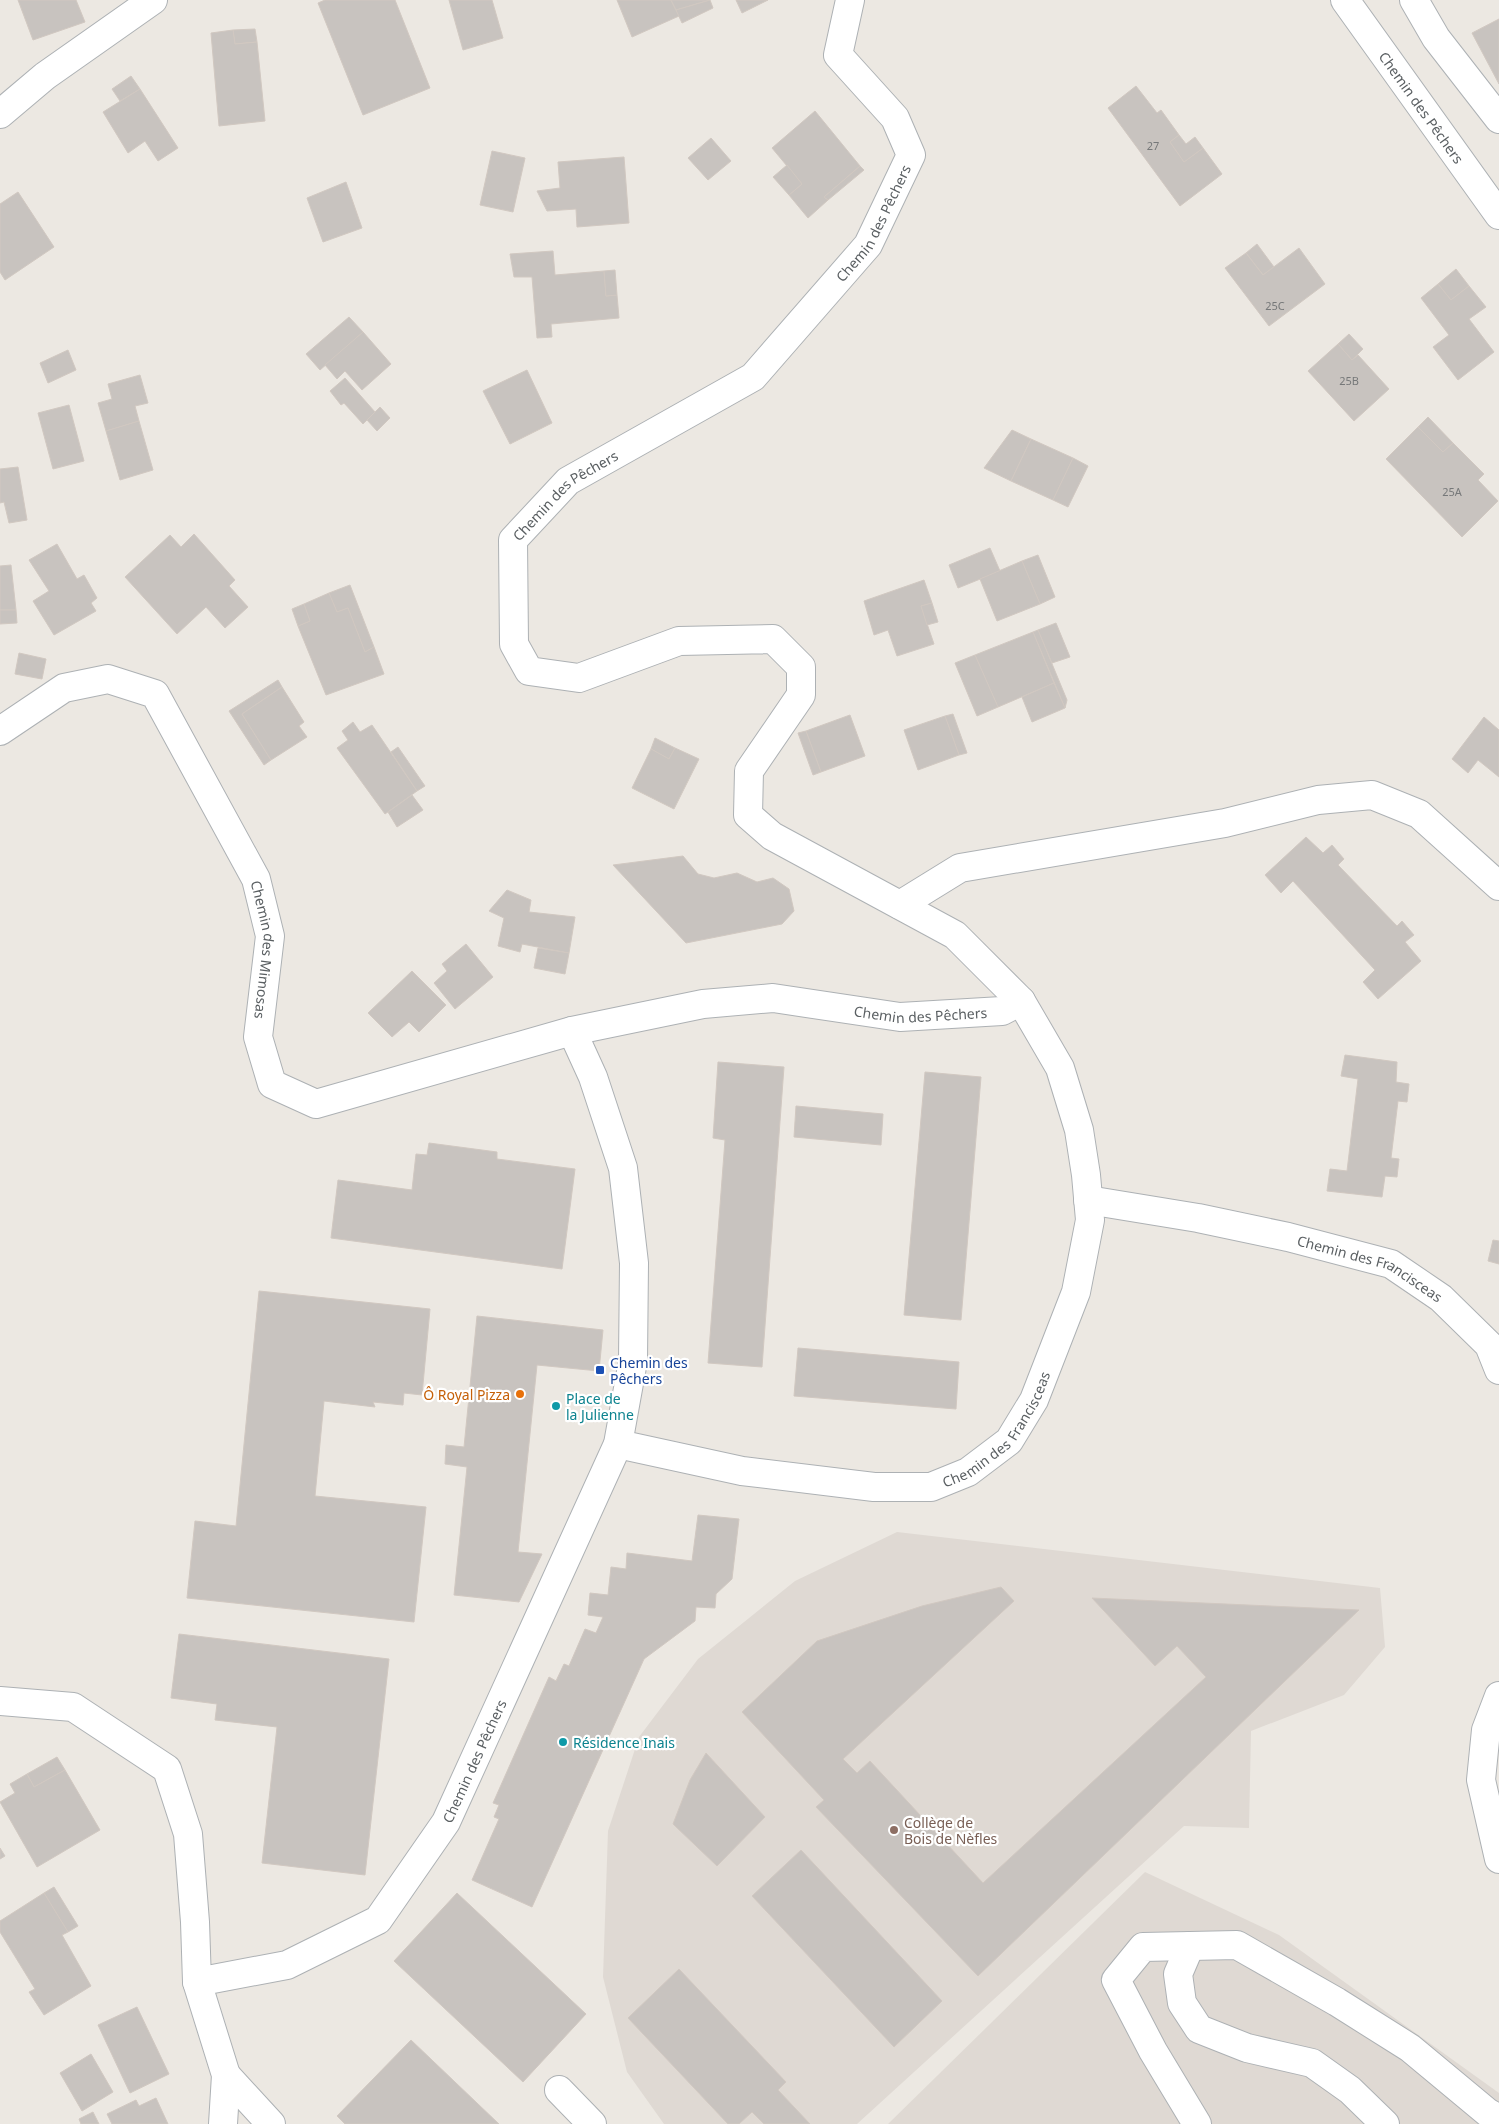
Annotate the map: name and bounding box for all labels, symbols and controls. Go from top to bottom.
street label: Chemin des Pêchers [1375,48,1469,167]
house number: 27 [1147,138,1159,153]
street label: Chemin des Pêchers [831,161,915,285]
house number: 25C [1265,298,1285,313]
house number: 25B [1339,373,1359,388]
street label: Chemin des Pêchers [508,445,621,545]
house number: 25A [1442,484,1463,499]
street label: Chemin des Mimosas [247,878,280,1020]
street label: Chemin des Pêchers [853,1001,988,1027]
street label: Chemin des Francisceas [1295,1230,1447,1306]
place label: Chemin des Pêchers [610,1353,688,1388]
marker: Chemin des Pêchers [594,1364,606,1376]
street label: Chemin des Francisceas [939,1368,1054,1491]
place label: Ô Royal Pizza [423,1385,510,1404]
marker: Ô Royal Pizza [514,1388,526,1400]
place label: Place de la Julienne [566,1389,634,1424]
marker: Place de la Julienne [550,1400,562,1412]
street label: Chemin des Pêchers [438,1696,510,1826]
place label: Résidence Inais [573,1733,675,1752]
marker: Résidence Inais [557,1736,569,1748]
place label: Collège de Bois de Nèfles [904,1813,998,1848]
marker: Collège de Bois de Nèfles [888,1824,900,1836]

